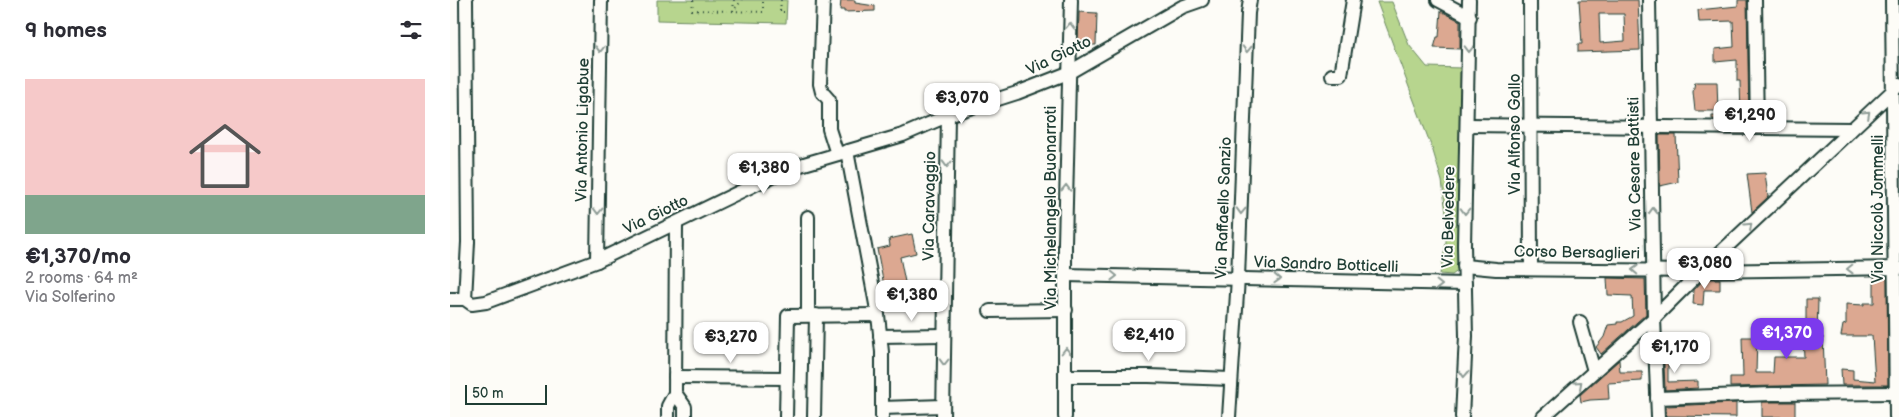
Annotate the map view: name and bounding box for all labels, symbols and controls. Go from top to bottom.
icon: filters [397,16,425,44]
text: 9 homes [25,18,107,43]
one-way arrow [1064,22,1075,30]
street label: Via Giotto [1023,32,1095,80]
one-way arrow [595,45,605,53]
one-way arrow [1241,45,1252,53]
one-way arrow [1464,45,1475,53]
street label: Via Antonio Ligabue [572,57,594,202]
street label: Via Alfonso Gallo [1506,73,1525,195]
pin: €3,070 [921,82,1003,125]
text: €3,070 [935,89,989,108]
street label: Via Cesare Battisti [1624,97,1646,231]
pin: €1,290 [1709,100,1791,142]
street label: Via Michelangelo Buonarroti [1042,106,1061,310]
text: €1,290 [1724,106,1776,125]
icon: home [180,111,270,201]
one-way arrow [1861,111,1870,120]
street label: Via Niccolò Jommelli [1869,135,1888,283]
street label: Via Raffaello Sanzio [1212,137,1236,279]
street label: Via Caravaggio [920,151,940,261]
pin: €1,380 [723,152,805,195]
text: €1,380 [738,159,790,178]
one-way arrow [942,161,952,169]
street label: Via Belvedere [1439,166,1459,268]
one-way arrow [1061,184,1072,192]
street label: Via Giotto [620,191,692,239]
one-way arrow [592,207,603,215]
one-way arrow [1235,207,1246,215]
one-way arrow [1647,207,1658,215]
one-way arrow [1460,208,1470,215]
one-way arrow [1743,223,1752,232]
street label: Corso Bersaglieri [1514,242,1640,264]
text: €1,370/mo [25,244,131,269]
pin: €3,080 [1664,248,1746,290]
street label: Via Sandro Botticelli [1253,253,1399,277]
text: €3,080 [1678,254,1732,273]
one-way arrow [1631,264,1639,275]
one-way arrow [1846,264,1854,274]
text: 2 rooms · 64 m² [25,269,138,288]
one-way arrow [1110,271,1118,281]
one-way arrow [1273,274,1281,284]
one-way arrow [1435,279,1443,290]
pin: €1,380 [871,280,953,322]
text: €1,380 [886,286,938,305]
text: Via Solferino [25,288,115,307]
pin: €1,370 [1746,318,1828,360]
pin: €2,410 [1108,320,1190,362]
pin: €3,270 [690,322,772,364]
text: €1,370 [1762,324,1812,343]
text: €2,410 [1123,326,1175,345]
text: €3,270 [705,328,757,347]
pin: €1,170 [1634,332,1716,374]
text: €1,170 [1651,338,1699,357]
one-way arrow [1061,347,1071,354]
one-way arrow [939,358,949,366]
one-way arrow [1458,370,1469,378]
scale bar [465,382,548,405]
one-way arrow [1573,382,1582,390]
text: 50 m [472,385,504,402]

